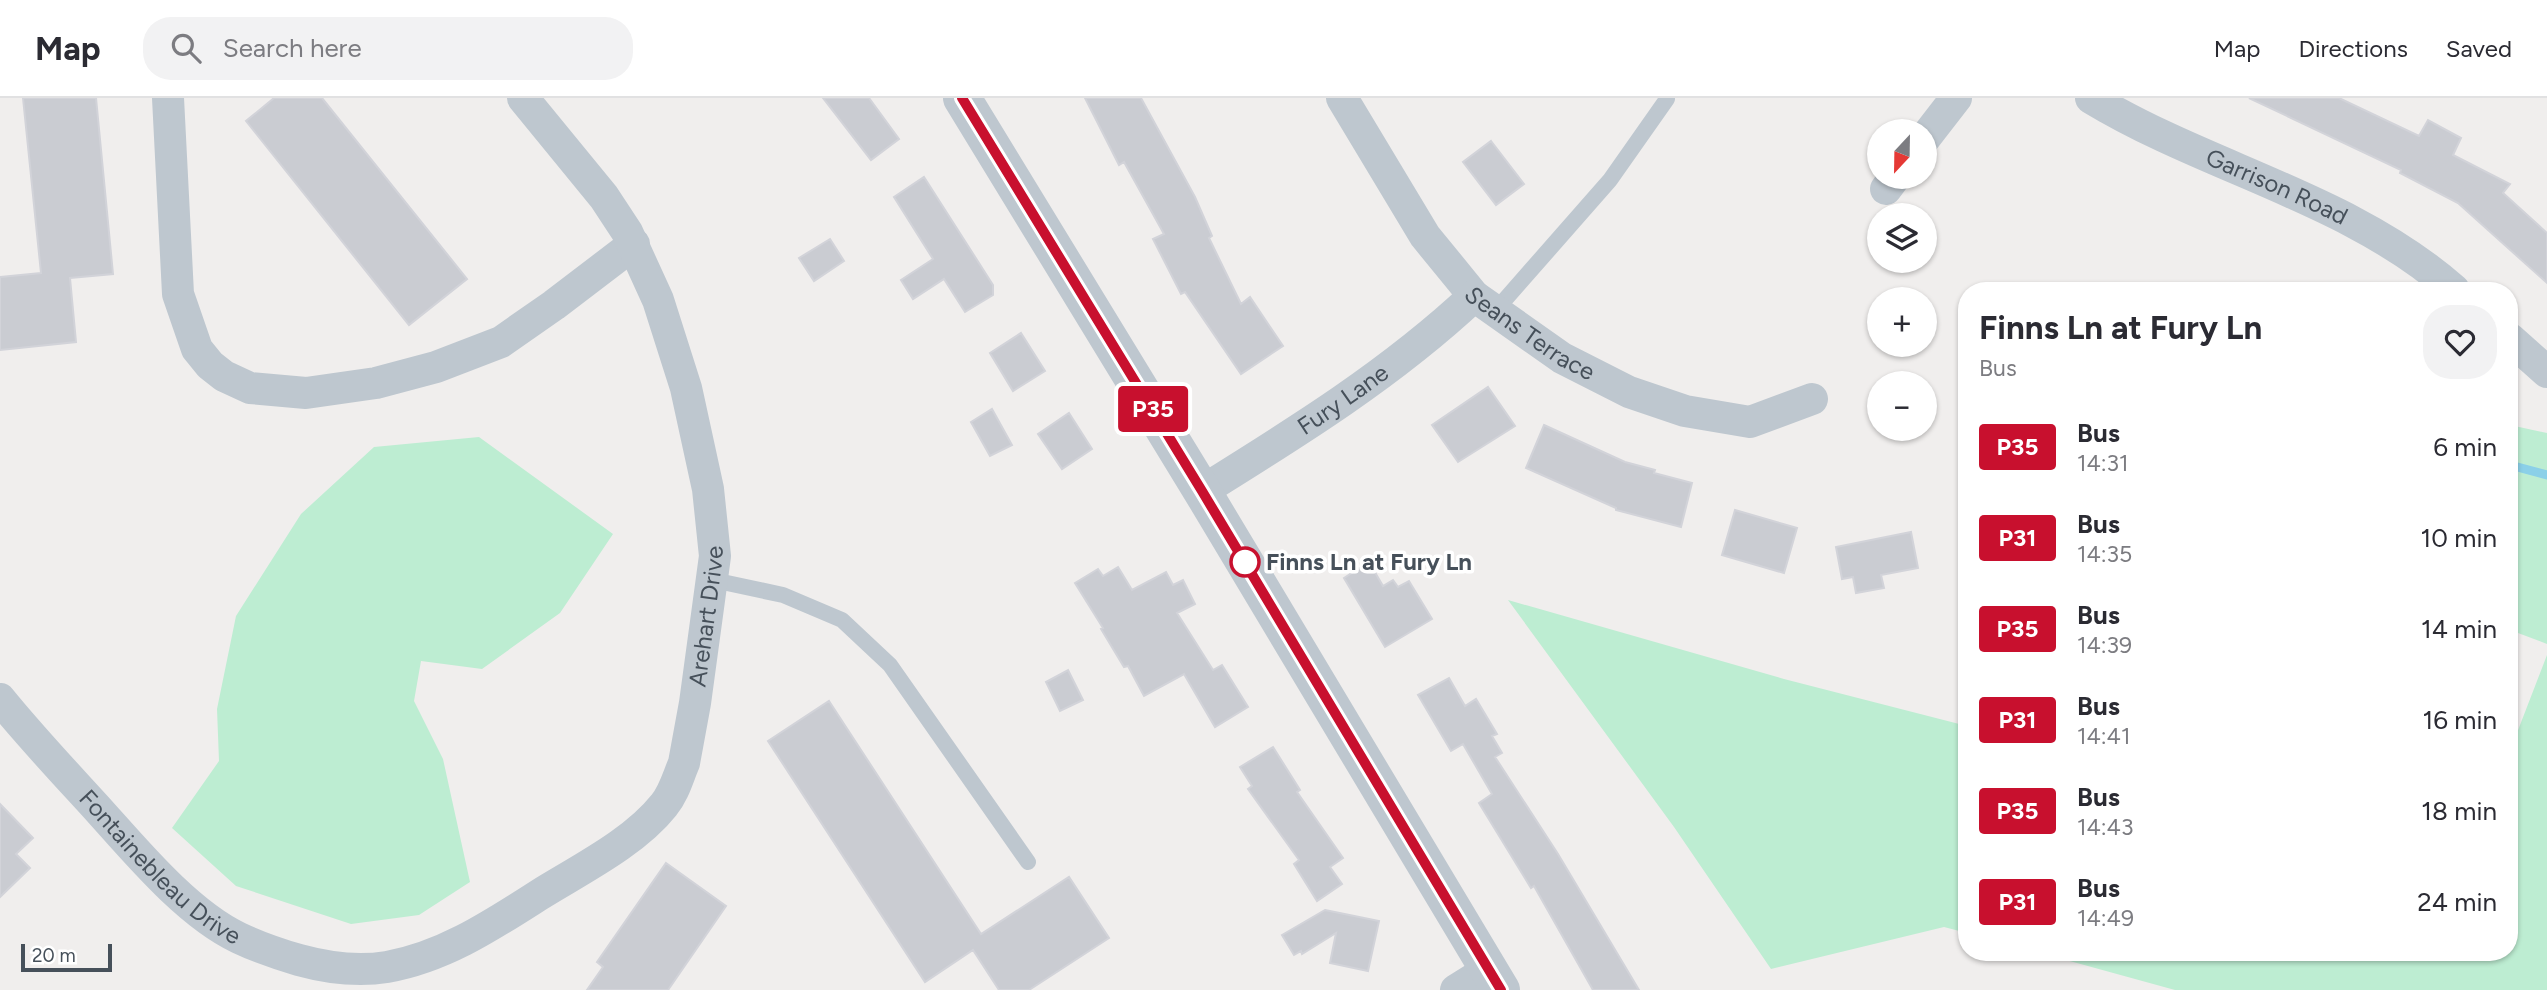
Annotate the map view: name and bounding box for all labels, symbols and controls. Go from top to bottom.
search box [143,17,633,80]
text: Map [35,29,101,68]
icon: search [167,29,205,67]
text: Search here [223,32,362,64]
text: Map [2214,34,2260,63]
text: Directions [2298,34,2408,63]
text: Saved [2446,34,2512,63]
north arrow [1867,119,1937,189]
map controls [1867,119,1937,441]
street label: Garrison Road [2202,142,2353,231]
button: layers [1867,203,1937,273]
street label: Seans Terrace [1458,281,1600,386]
button: + [1867,287,1937,357]
button: heart [2423,305,2497,379]
text: Finns Ln at Fury Ln [1979,308,2262,347]
text: Bus [1979,354,2017,382]
street label: Fury Lane [1292,358,1394,441]
button: − [1867,371,1937,441]
line badge: P35 [1113,386,1193,432]
text: P35 [1132,394,1174,423]
text: Bus [2077,417,2120,449]
text: 6 min [2433,431,2497,463]
text: P35 [1997,432,2038,461]
text: 14:31 [2077,449,2129,477]
text: Bus [2077,508,2120,540]
text: 10 min [2421,522,2497,554]
text: P31 [1999,523,2036,552]
text: 14:35 [2077,540,2132,568]
street label: Arehart Drive [682,545,729,688]
marker: Finns Ln at Fury Ln [1230,547,1260,577]
place label: Finns Ln at Fury Ln [1266,547,1472,576]
text: Bus [2077,599,2120,631]
text: 14 min [2421,613,2497,645]
text: P35 [1997,614,2038,643]
text: 14:39 [2077,631,2132,659]
text: Bus [2077,690,2120,722]
text: 16 min [2422,704,2497,736]
text: P31 [1999,705,2036,734]
text: 14:41 [2077,722,2130,750]
text: Bus [2077,781,2120,813]
street label: Fontainebleau Drive [73,784,246,951]
text: 18 min [2421,795,2497,827]
text: P35 [1997,796,2038,825]
text: 14:43 [2077,813,2133,841]
text: Bus [2077,872,2120,904]
text: 24 min [2417,886,2497,918]
text: P31 [1999,887,2036,916]
text: 14:49 [2077,904,2134,932]
scale bar [21,941,112,973]
text: 20 m [32,944,76,967]

